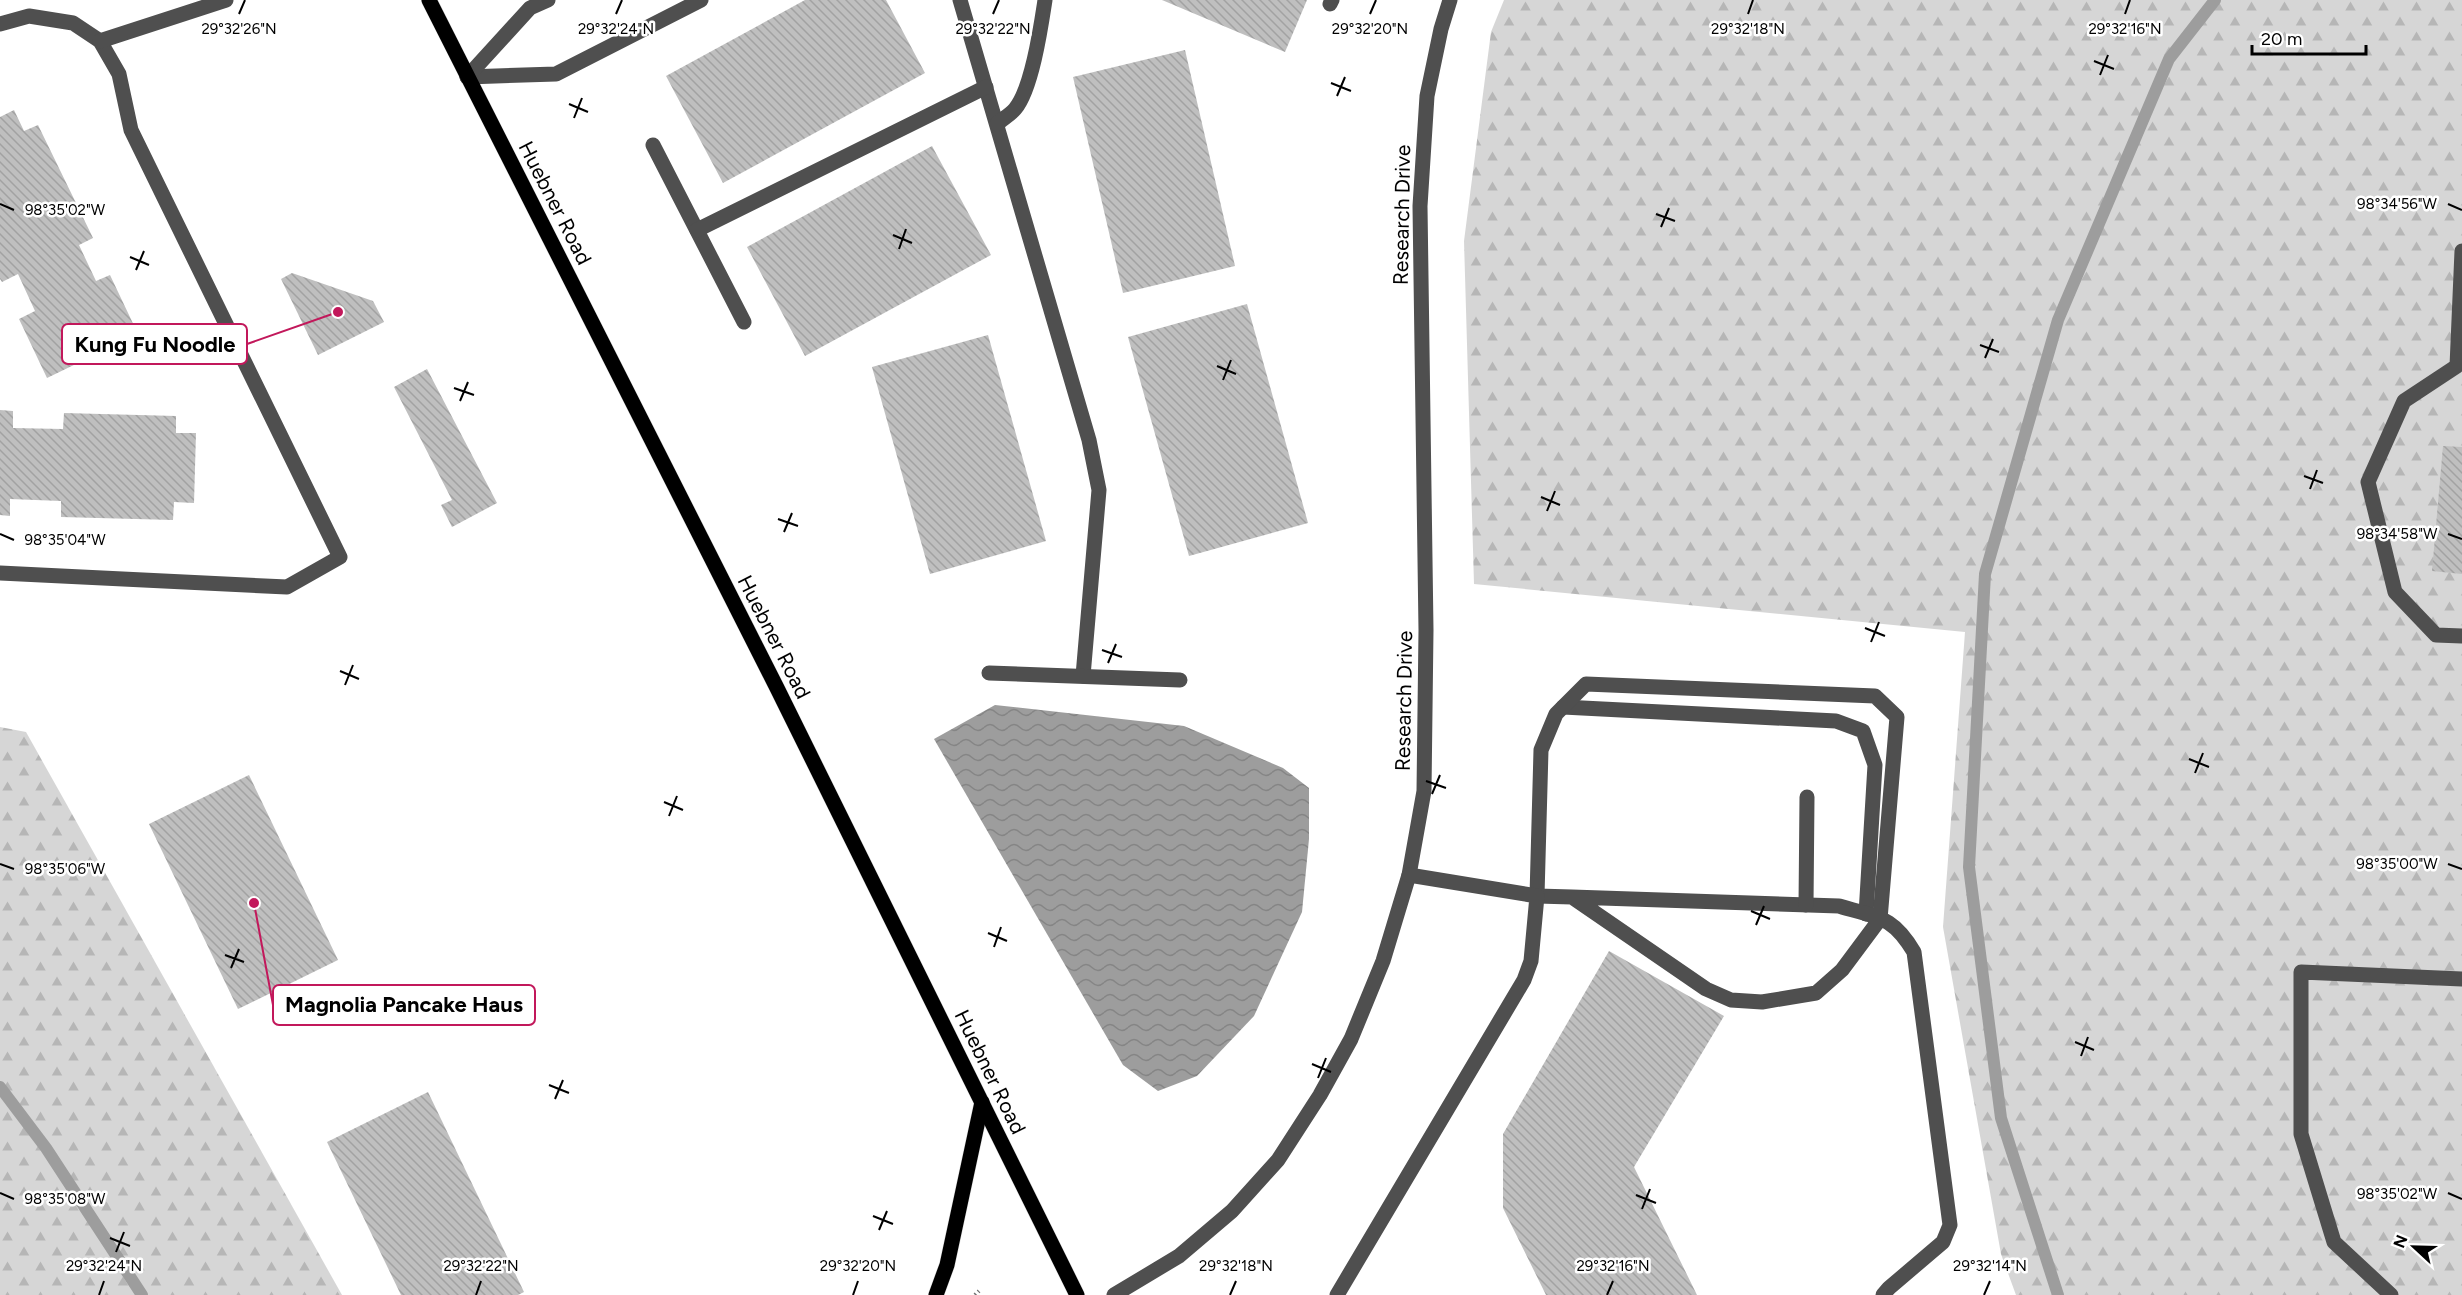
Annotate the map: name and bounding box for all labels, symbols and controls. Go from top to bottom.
scale bar [2252,18,2366,56]
text: 29°32'26"N [201,20,277,38]
text: 29°32'24"N [578,20,654,38]
text: 29°32'22"N [955,20,1031,38]
text: 29°32'20"N [1332,20,1408,38]
text: 29°32'18"N [1711,20,1785,38]
text: 29°32'16"N [2088,20,2162,38]
text: 20 m [2261,28,2302,50]
street label: Huebner Road [514,137,597,269]
street label: Research Drive [1388,145,1415,285]
text: 98°34'56"W [2357,195,2438,213]
text: 98°35'02"W [25,201,106,219]
callout: Kung Fu Noodle [62,324,247,364]
text: Kung Fu Noodle [75,331,235,358]
text: 98°34'58"W [2357,525,2438,543]
text: 98°35'04"W [24,531,106,549]
street label: Huebner Road [733,571,816,703]
street label: Research Drive [1390,631,1417,771]
text: 98°35'00"W [2356,855,2438,873]
text: 98°35'06"W [25,860,106,878]
callout: Magnolia Pancake Haus [273,985,535,1025]
text: Magnolia Pancake Haus [285,991,523,1018]
street label: Huebner Road [950,1006,1031,1138]
text: 98°35'02"W [2357,1185,2438,1203]
text: 98°35'08"W [24,1190,106,1208]
north arrow [2384,1217,2444,1277]
text: N [2389,1232,2412,1251]
text: 29°32'24"N [66,1257,142,1275]
text: 29°32'22"N [443,1257,519,1275]
text: 29°32'20"N [820,1257,896,1275]
text: 29°32'18"N [1199,1257,1273,1275]
text: 29°32'16"N [1576,1257,1650,1275]
text: 29°32'14"N [1953,1257,2027,1275]

